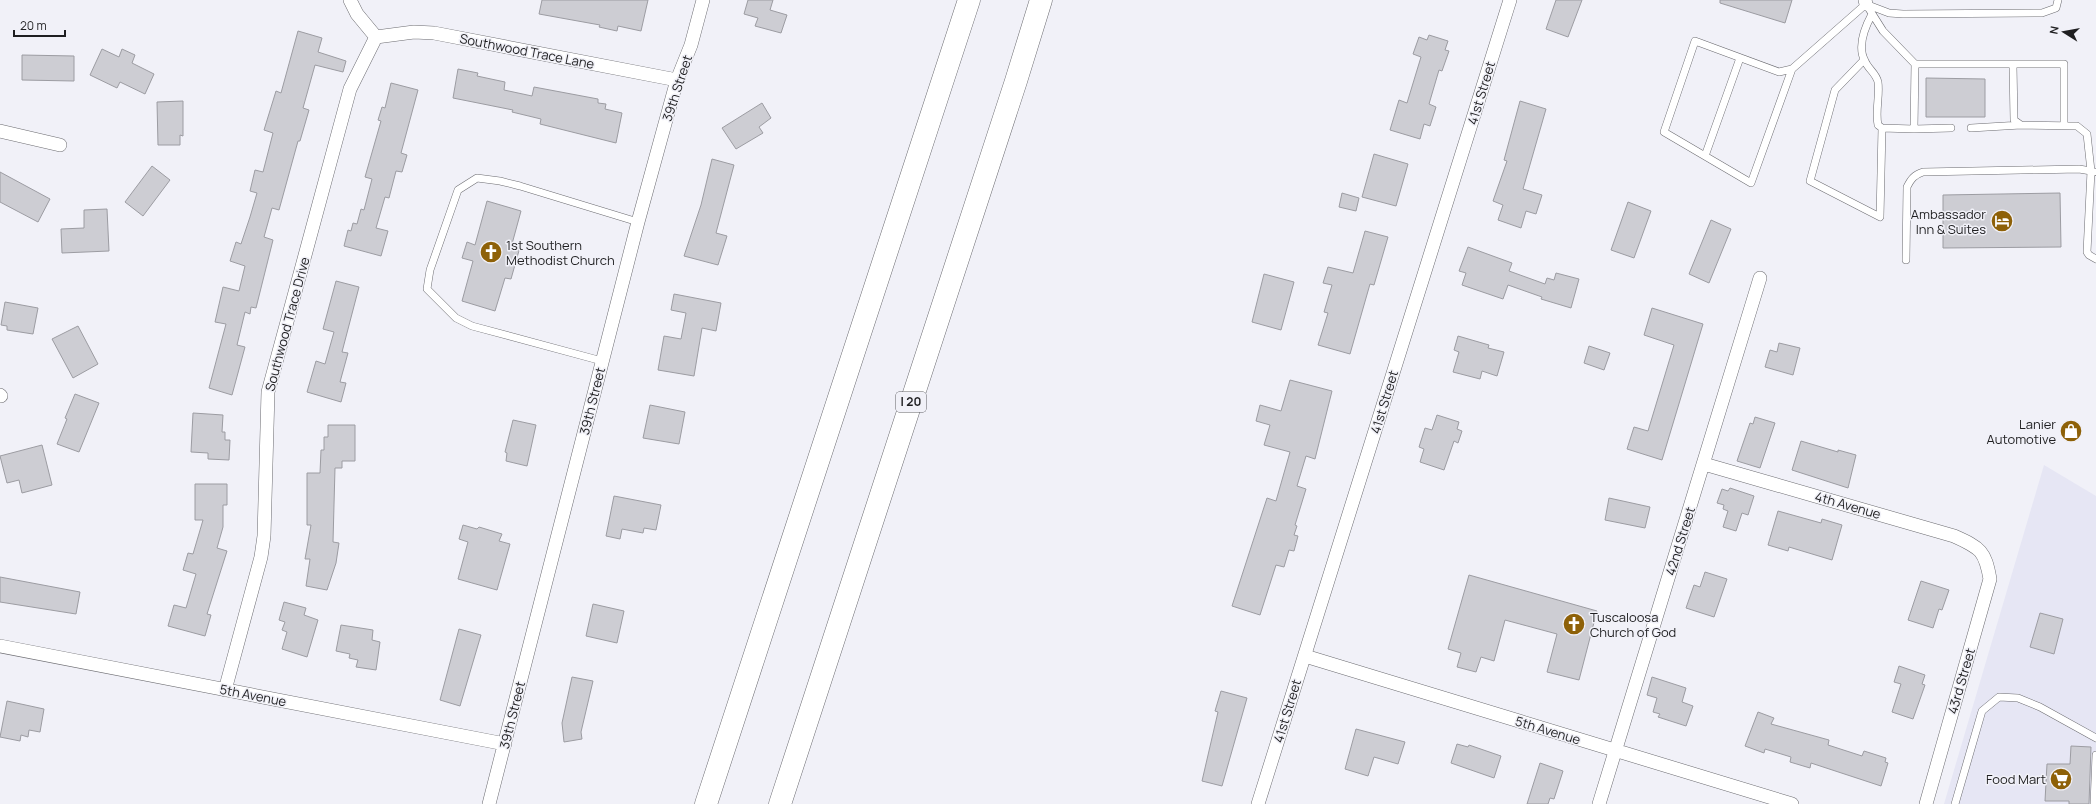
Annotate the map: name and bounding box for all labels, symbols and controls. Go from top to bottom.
scale bar [14,12,65,38]
north arrow [2044,12,2084,52]
text: 20 m [20,17,47,34]
text: N [2046,25,2062,35]
street label: Southwood Trace Lane [458,29,596,73]
street label: 39th Street [658,52,696,124]
street label: 41st Street [1463,59,1499,127]
place label: Ambassador Inn & Suites [1911,205,1986,238]
hotel icon: Ambassador Inn & Suites [1989,208,2015,234]
place label: 1st Southern Methodist Church [506,236,615,269]
church icon: 1st Southern Methodist Church [478,239,504,265]
street label: Southwood Trace Drive [260,255,314,393]
street label: 39th Street [575,365,609,437]
street label: 41st Street [1366,368,1402,436]
road number: I 20 [896,392,926,412]
place label: Lanier Automotive [1987,415,2056,448]
shop icon: Lanier Automotive [2058,418,2084,444]
street label: 4th Avenue [1813,487,1883,523]
street label: 42nd Street [1661,504,1699,578]
place label: Tuscaloosa Church of God [1590,608,1676,641]
church icon: Tuscaloosa Church of God [1561,611,1587,637]
street label: 43rd Street [1943,646,1979,716]
street label: 41st Street [1269,677,1305,745]
street label: 39th Street [495,679,529,751]
street label: 5th Avenue [218,680,288,710]
street label: 5th Avenue [1513,712,1583,749]
supermarket icon: Food Mart [2048,766,2074,792]
place label: Food Mart [1986,770,2046,788]

